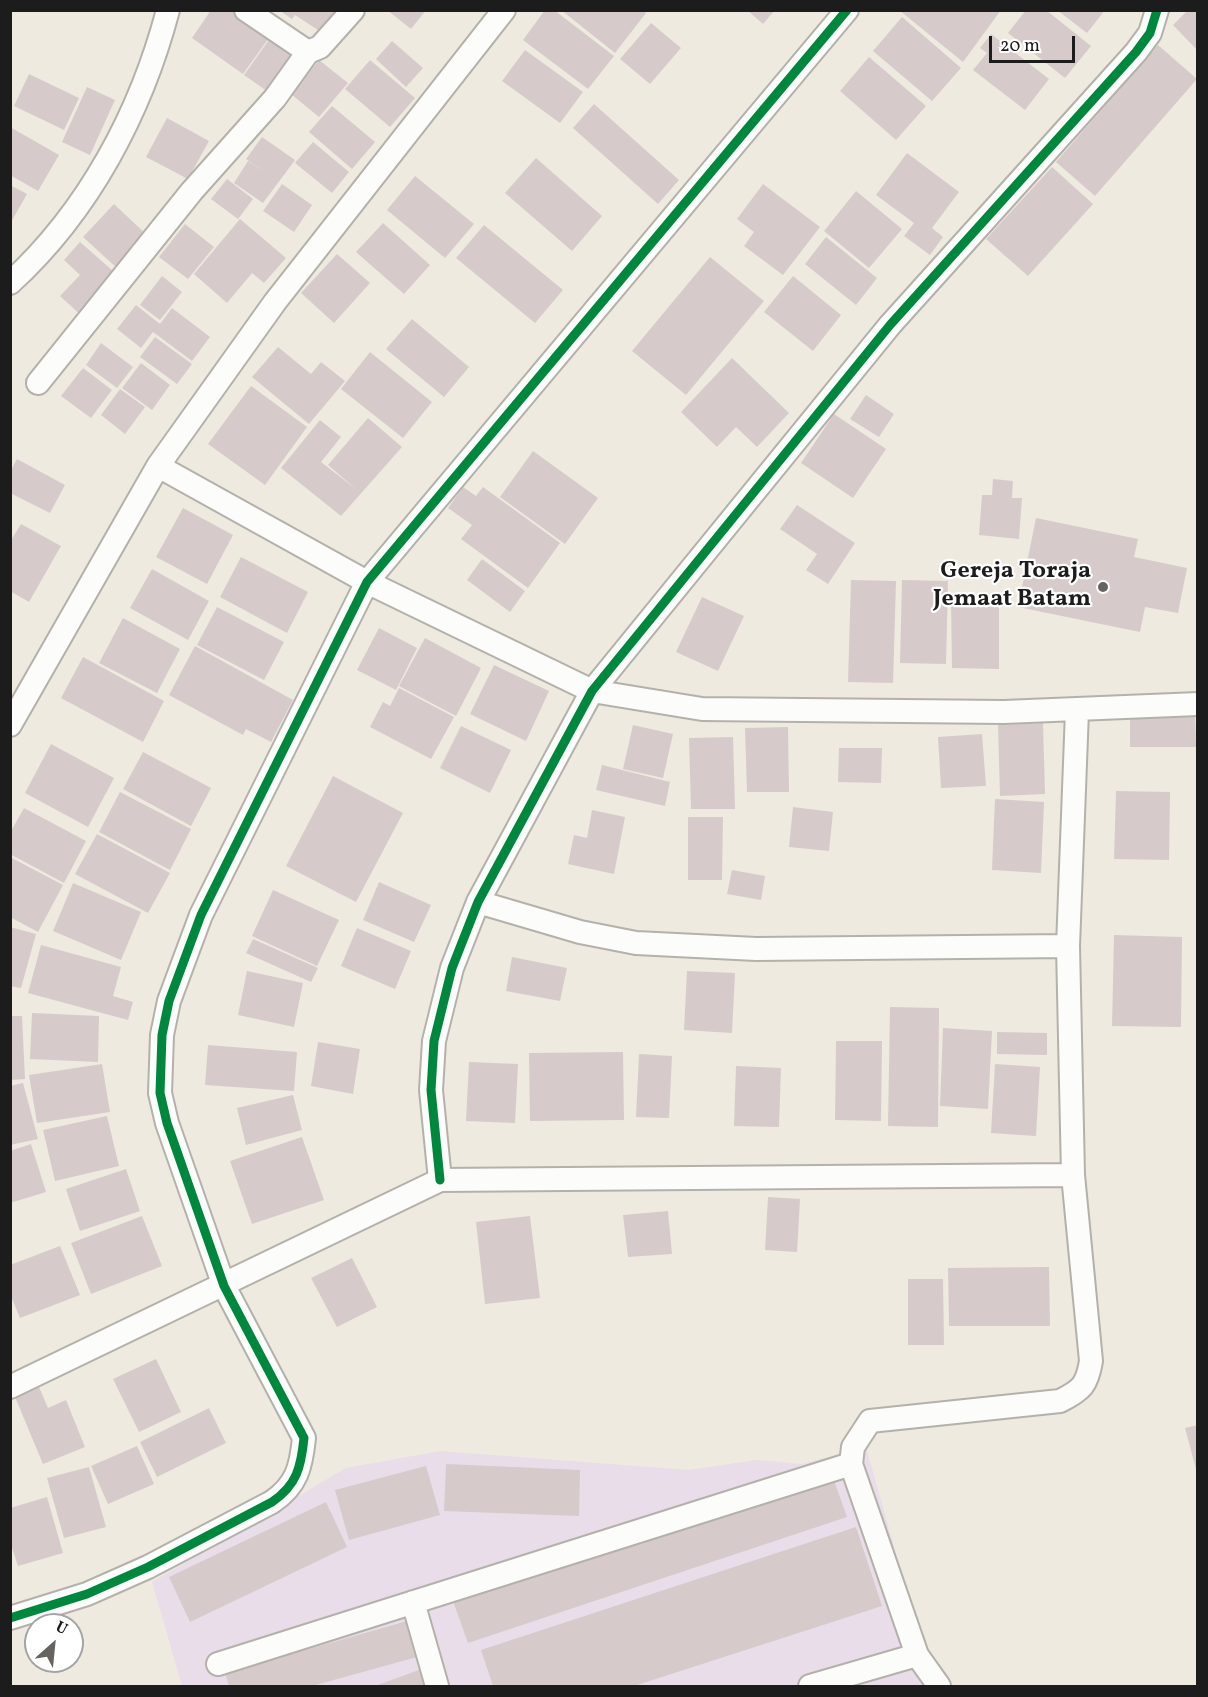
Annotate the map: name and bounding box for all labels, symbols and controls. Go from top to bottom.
scale bar [992,24,1078,62]
text: 20 m [1000,34,1040,59]
place label: Gereja Toraja Jemaat Batam [933,559,1091,615]
marker: Gereja Toraja Jemaat Batam [1096,580,1110,594]
north arrow [24,1613,84,1673]
text: U [51,1616,71,1641]

